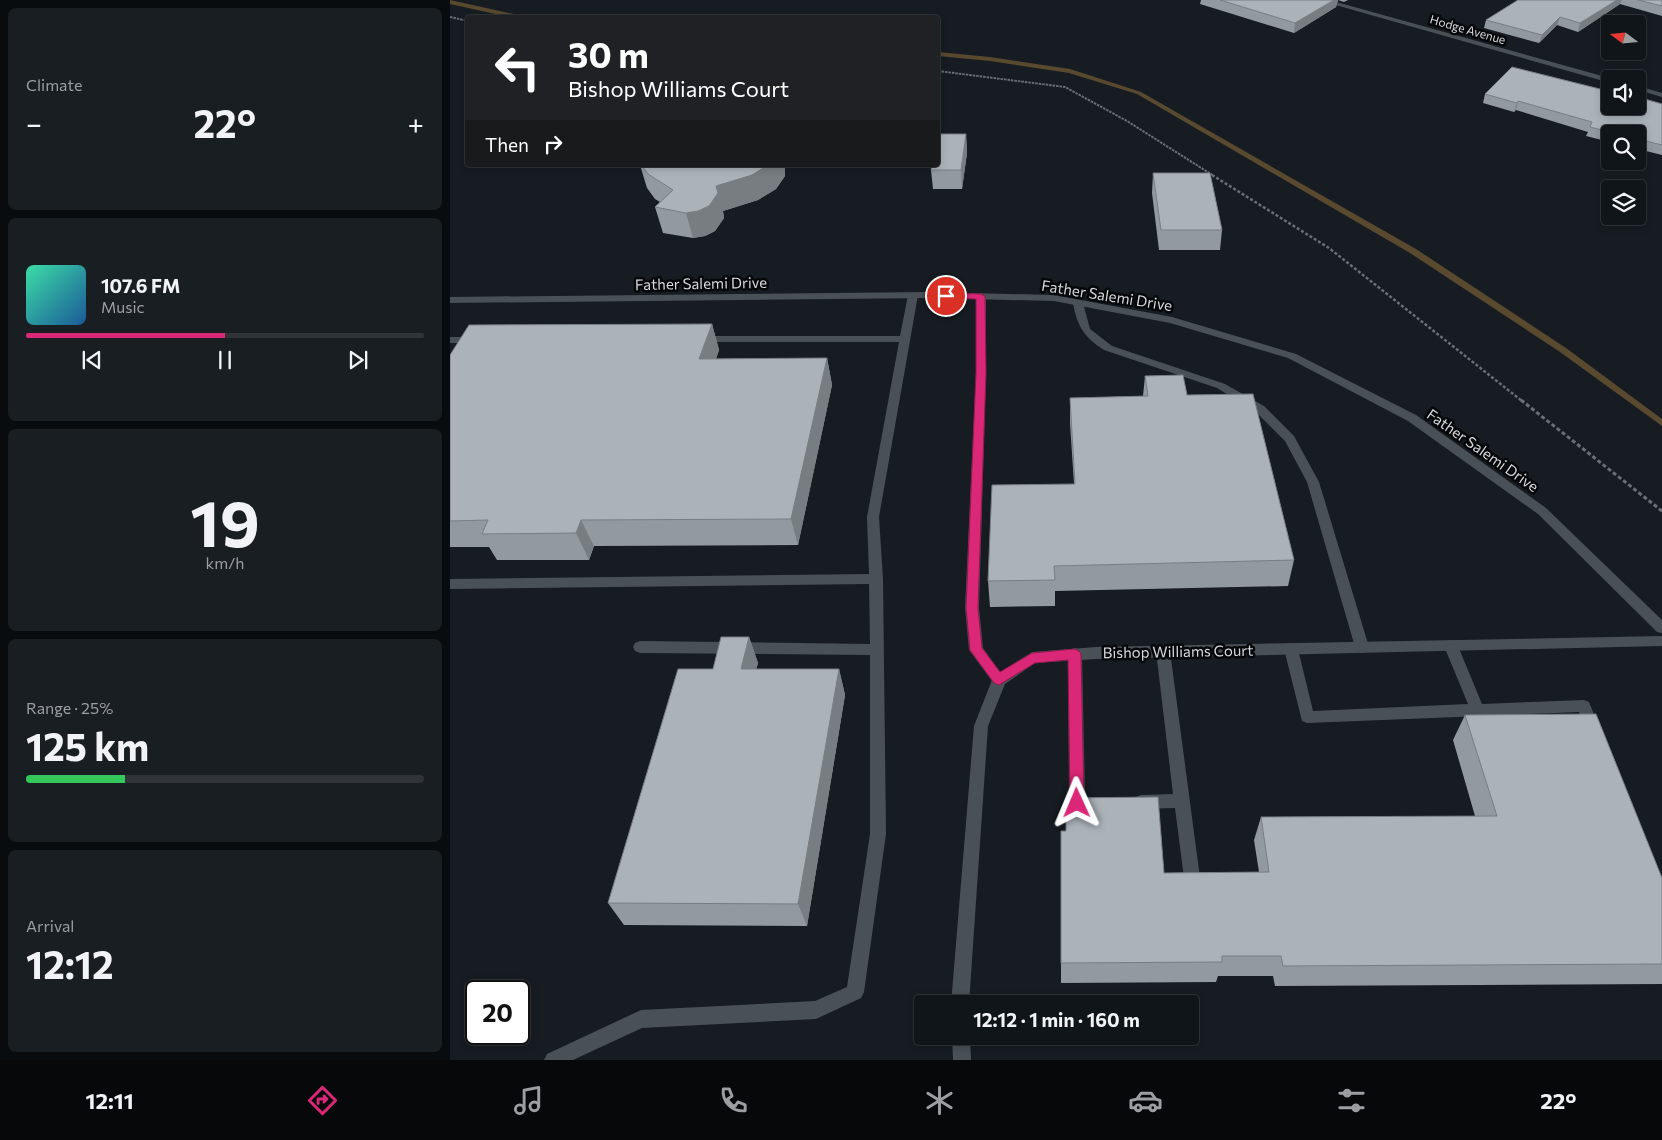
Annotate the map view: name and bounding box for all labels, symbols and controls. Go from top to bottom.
street label: Hodge Avenue [1429,12,1507,46]
north arrow [1601,15,1646,60]
map controls [1601,15,1646,225]
text: 30 m [568,32,649,75]
icon: left [485,35,550,100]
button: sound [1601,70,1646,115]
text: Climate [26,75,82,94]
text: Bishop Williams Court [568,75,789,102]
text: 22° [193,99,256,146]
text: − [26,106,42,140]
text: + [408,106,424,140]
button: search [1601,125,1646,170]
icon: right [539,130,567,158]
text: Then [485,133,529,156]
button: layers [1601,180,1646,225]
street label: Father Salemi Drive [635,273,767,293]
text: 107.6 FM [101,274,180,297]
pin [925,275,967,317]
street label: Father Salemi Drive [1040,276,1174,314]
icon: arrive [932,282,960,310]
text: Music [101,297,145,316]
icon: previous [78,346,106,374]
icon: pause [211,346,239,374]
icon: next [344,346,372,374]
street label: Father Salemi Drive [1424,405,1542,495]
text: 19 [190,481,260,560]
text: km/h [206,553,244,572]
street label: Bishop Williams Court [1103,641,1253,661]
text: Range · 25% [26,698,113,717]
text: 125 km [26,722,149,769]
position arrow [1050,776,1102,828]
text: Arrival [26,916,74,935]
text: 12:12 [26,940,114,987]
speed limit sign: 20 [465,980,530,1045]
text: 12:12 · 1 min · 160 m [973,1008,1140,1031]
icon: directions [305,1083,340,1118]
icon: music [511,1083,546,1118]
icon: phone [716,1083,751,1118]
icon: climate [922,1083,957,1118]
icon: car [1128,1083,1163,1118]
icon: filters [1334,1083,1369,1118]
text: 12:11 [85,1087,134,1114]
text: 22° [1540,1087,1576,1114]

